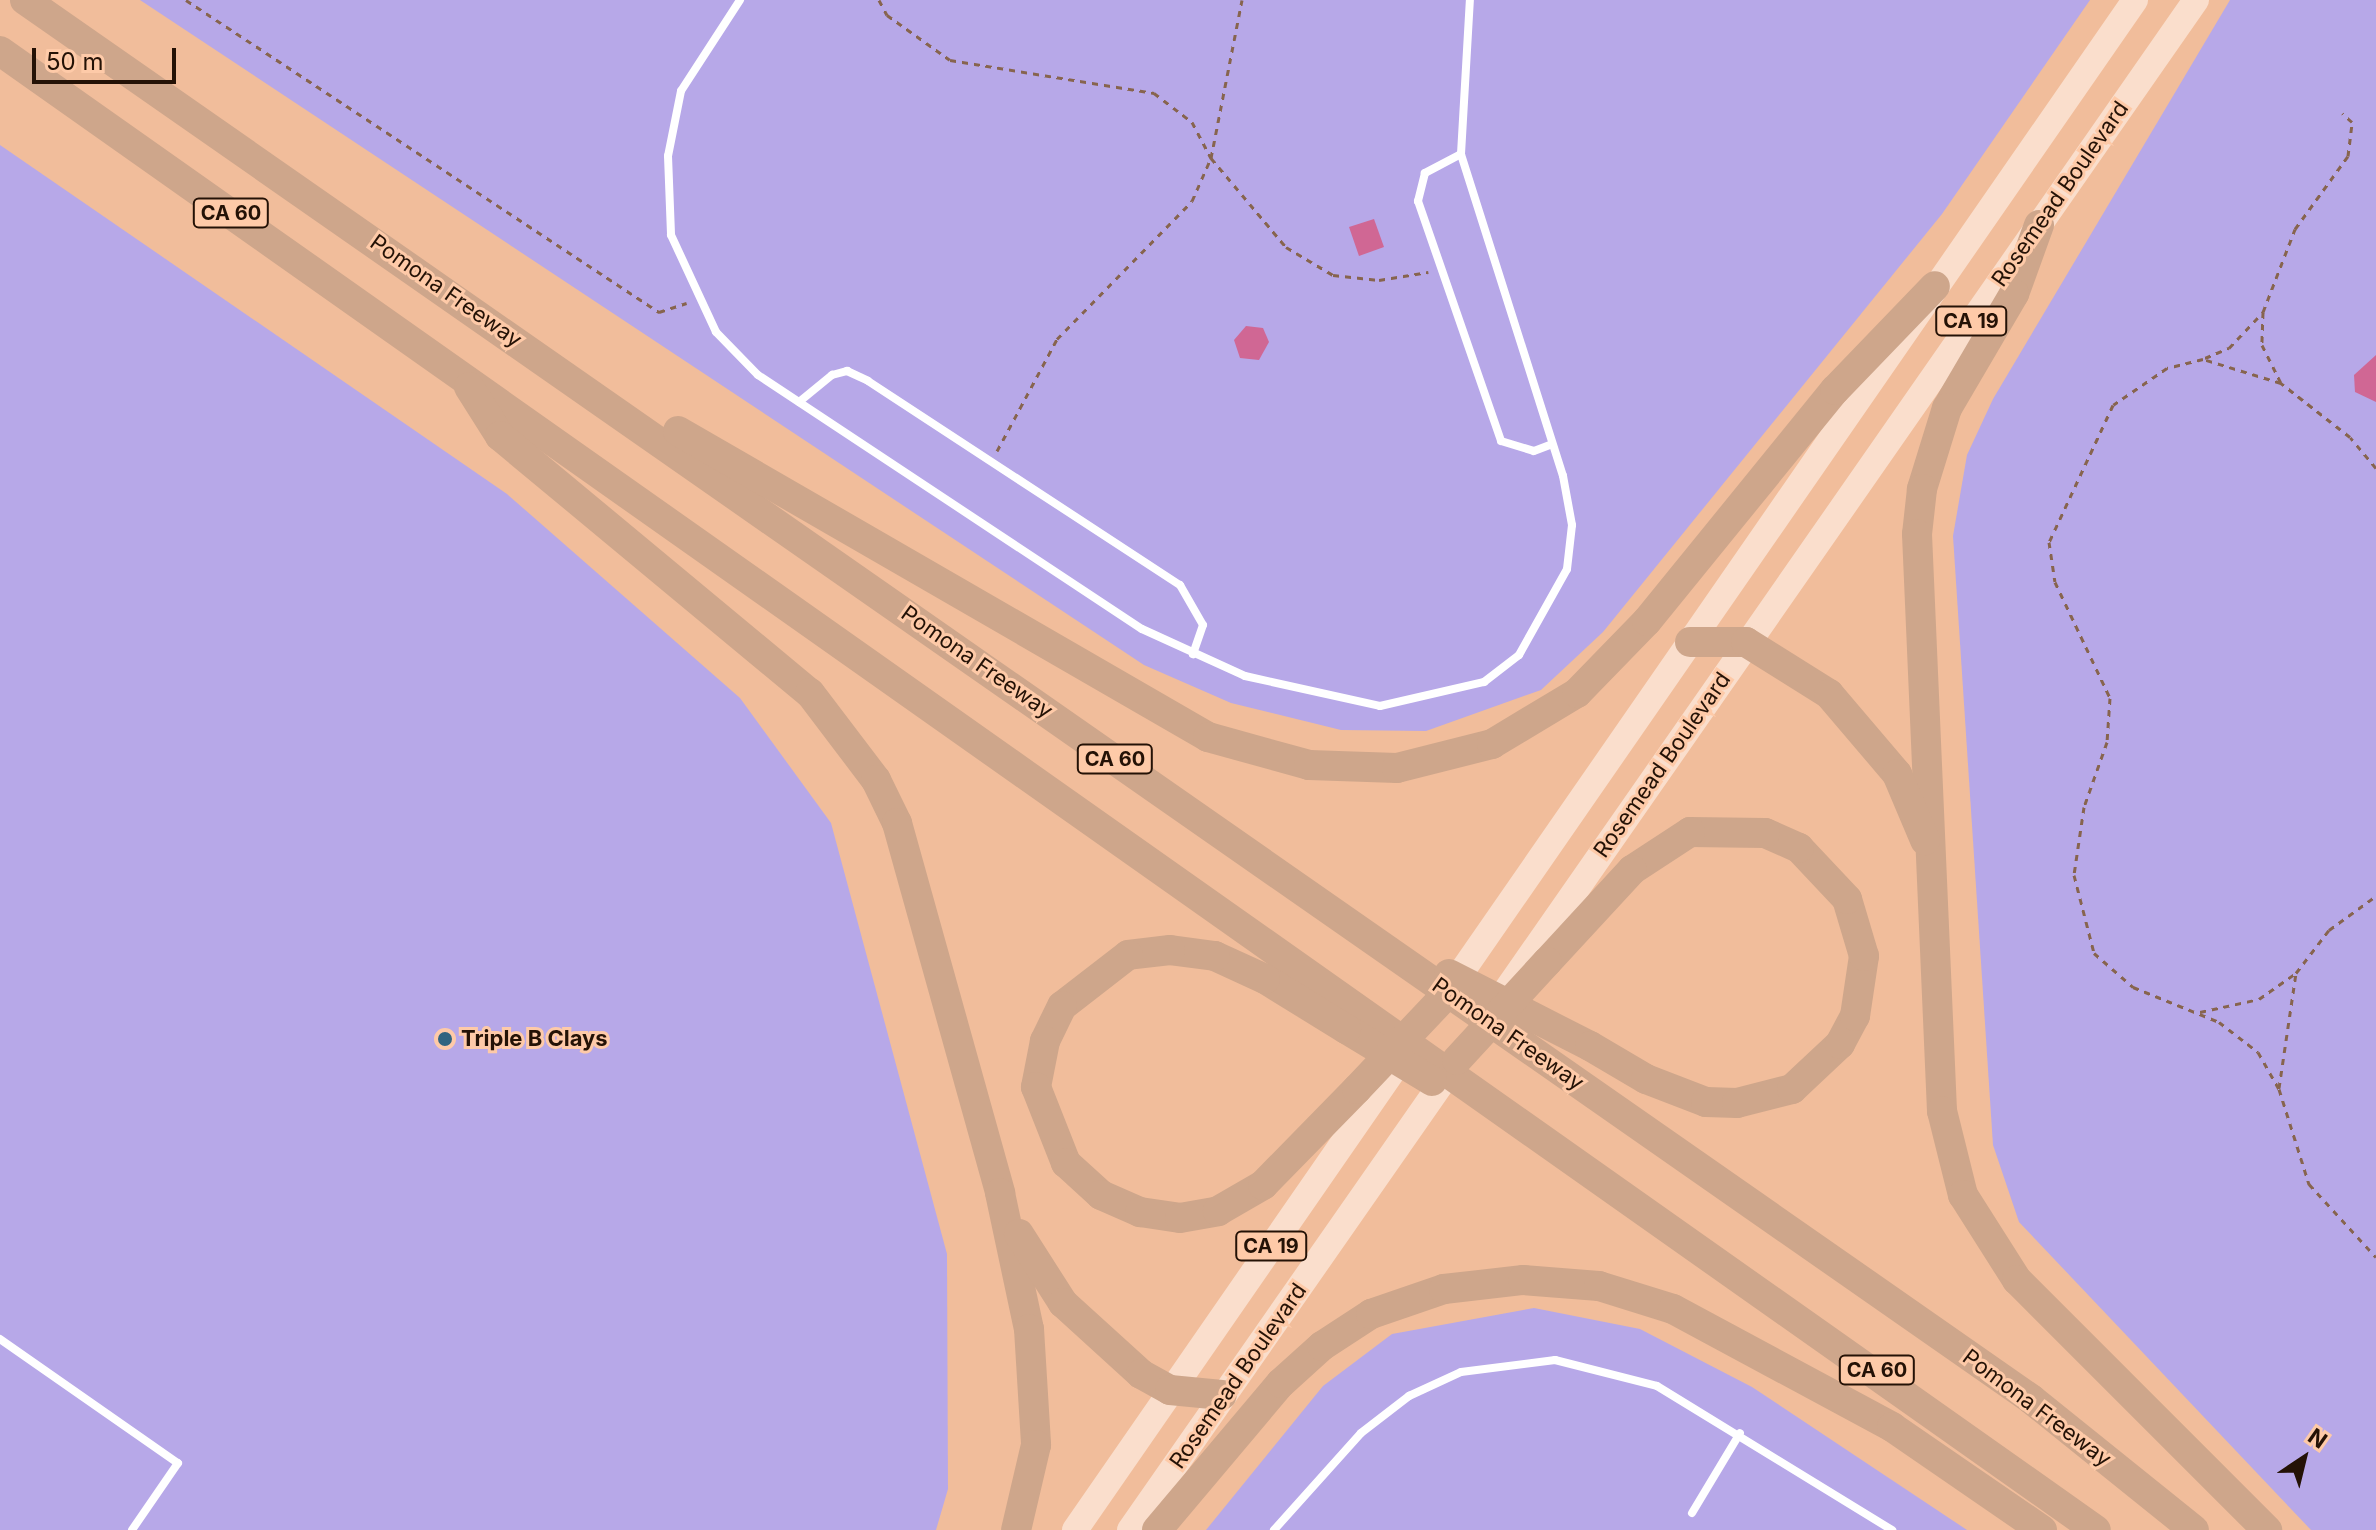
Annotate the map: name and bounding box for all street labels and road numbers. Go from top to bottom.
street label: Rosemead Boulevard [1986,96,2134,292]
road number: CA 60 [191,197,271,229]
street label: Pomona Freeway [365,229,527,353]
road number: CA 19 [1935,305,2007,337]
street label: Pomona Freeway [896,600,1058,724]
street label: Rosemead Boulevard [1588,667,1736,863]
road number: CA 60 [1075,743,1155,775]
street label: Pomona Freeway [1427,972,1589,1096]
road number: CA 19 [1235,1230,1307,1262]
street label: Rosemead Boulevard [1164,1278,1312,1474]
street label: Pomona Freeway [1958,1344,2116,1472]
road number: CA 60 [1837,1354,1917,1386]

